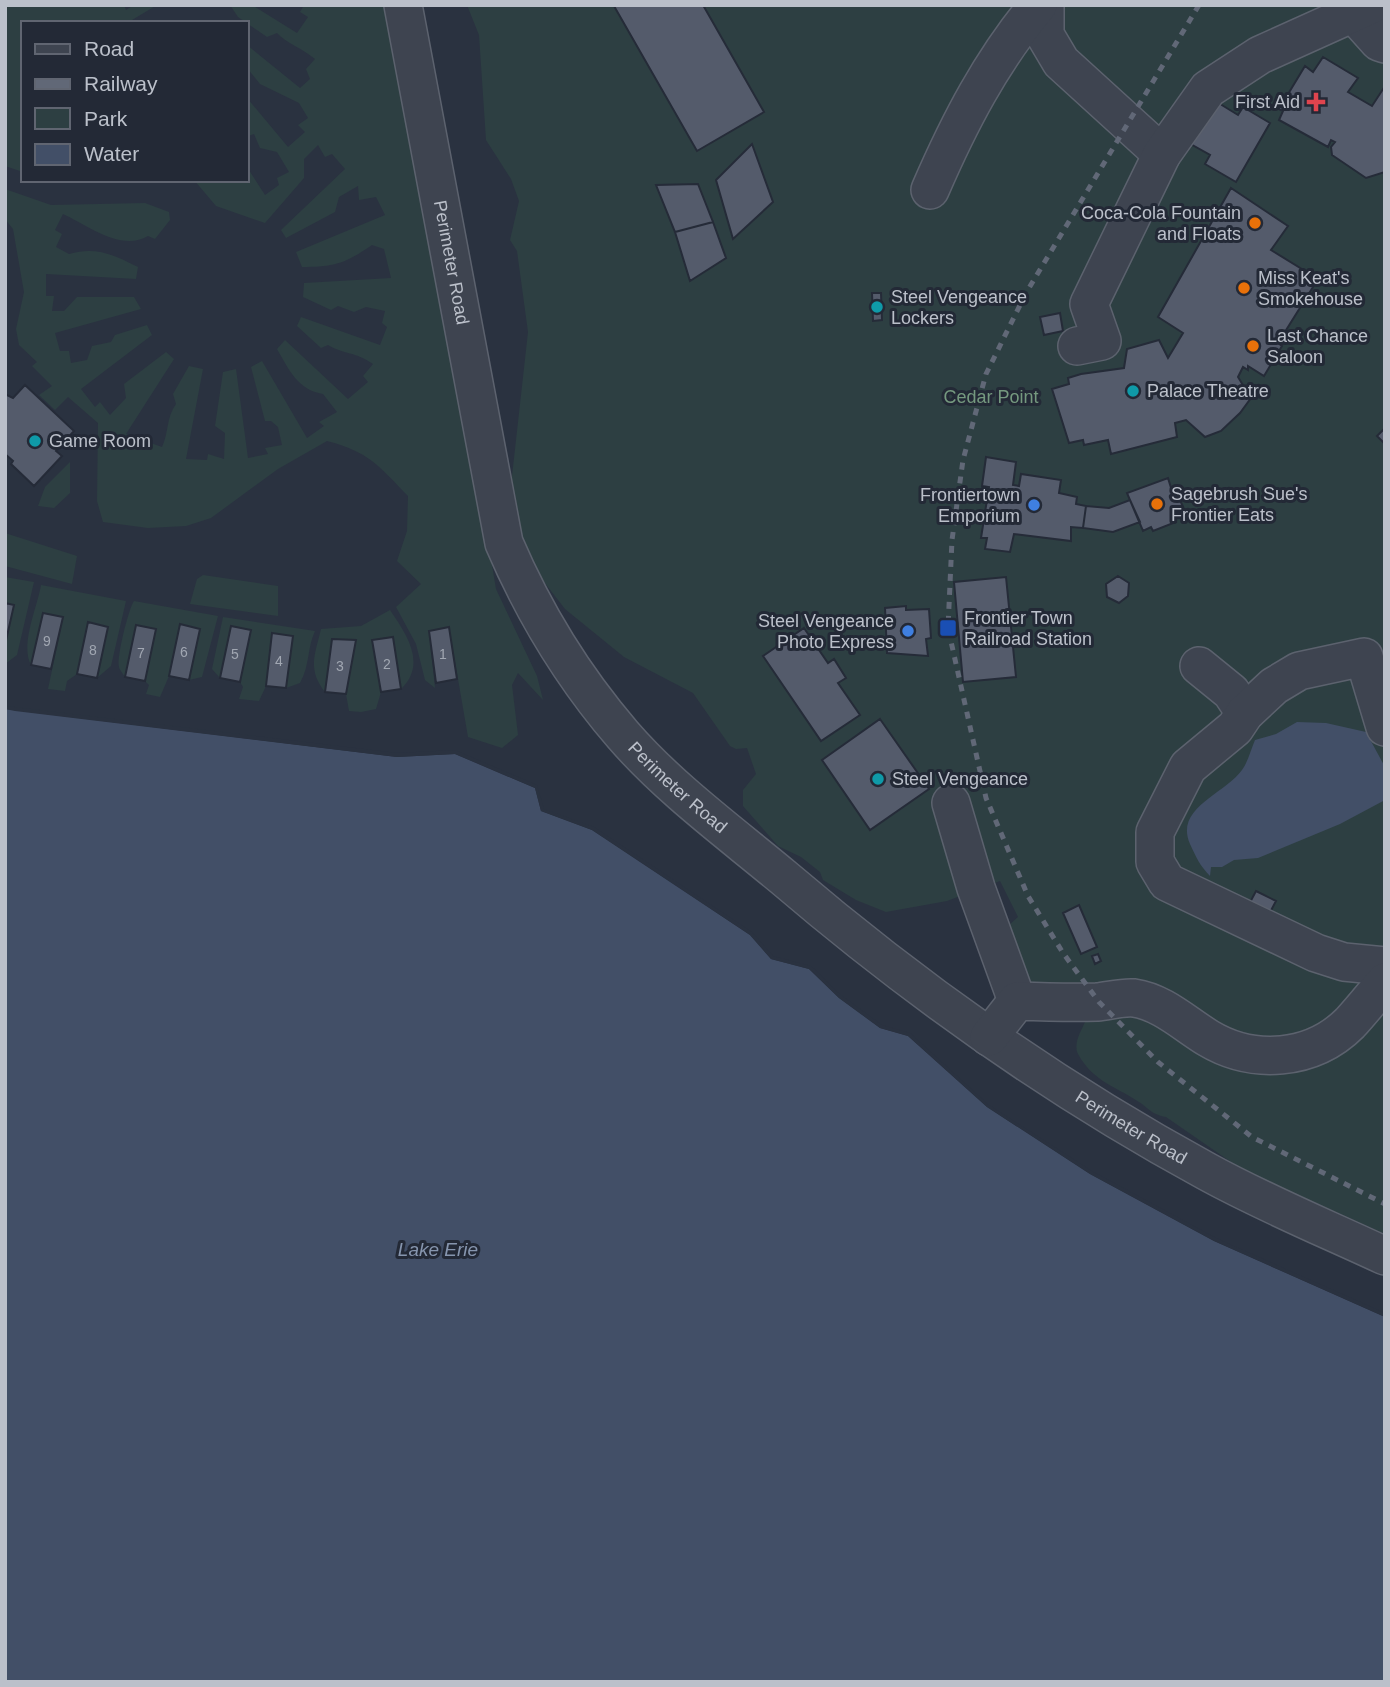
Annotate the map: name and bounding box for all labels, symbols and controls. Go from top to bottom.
legend [21,21,248,182]
text: Road [84,37,134,60]
text: Railway [84,72,158,95]
place label: First Aid [1235,92,1300,112]
marker: First Aid [1306,92,1326,112]
text: Park [84,107,128,130]
text: Water [84,142,139,165]
street label: Perimeter Road [430,199,473,326]
place label: Coca-Cola Fountain and Floats [1081,203,1241,244]
marker: Coca-Cola Fountain and Floats [1247,215,1263,231]
place label: Miss Keat's Smokehouse [1258,268,1363,309]
marker: Miss Keat's Smokehouse [1236,280,1252,296]
place label: Steel Vengeance Lockers [891,287,1027,328]
marker: Steel Vengeance Lockers [869,299,885,315]
place label: Last Chance Saloon [1267,326,1368,367]
marker: Last Chance Saloon [1245,338,1261,354]
place label: Palace Theatre [1147,381,1269,401]
marker: Palace Theatre [1125,383,1141,399]
park label: Cedar Point [943,387,1039,407]
place label: Game Room [49,431,151,451]
marker: Game Room [27,433,43,449]
place label: Sagebrush Sue's Frontier Eats [1171,484,1308,525]
place label: Frontiertown Emporium [920,485,1020,526]
marker: Sagebrush Sue's Frontier Eats [1149,496,1165,512]
marker: Frontiertown Emporium [1026,497,1042,513]
place label: Frontier Town Railroad Station [964,608,1092,649]
place label: Steel Vengeance Photo Express [758,611,894,652]
marker: Frontier Town Railroad Station [938,618,958,638]
marker: Steel Vengeance Photo Express [900,623,916,639]
house number: 9 [43,633,51,649]
house number: 8 [89,642,97,658]
house number: 6 [180,644,188,660]
house number: 7 [137,645,145,661]
house number: 5 [231,646,239,662]
house number: 1 [439,646,447,662]
house number: 4 [275,653,283,669]
house number: 2 [383,656,391,672]
house number: 3 [336,658,344,674]
street label: Perimeter Road [624,738,731,837]
place label: Steel Vengeance [892,769,1028,789]
marker: Steel Vengeance [870,771,886,787]
street label: Perimeter Road [1072,1087,1190,1168]
water label: Lake Erie [398,1239,478,1260]

